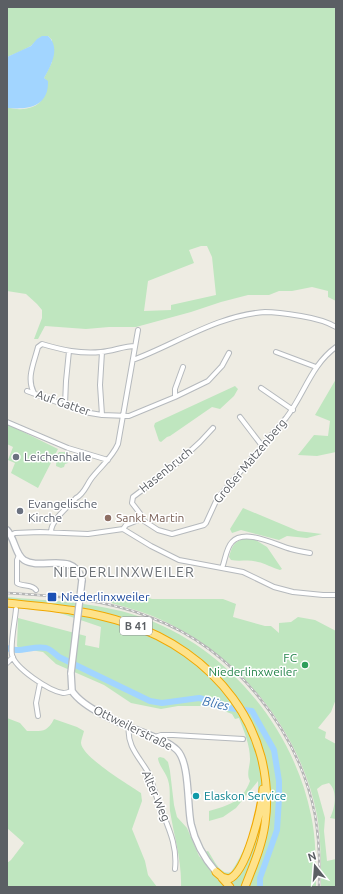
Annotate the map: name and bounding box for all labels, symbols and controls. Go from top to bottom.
street label: Auf Gatter [34,387,92,418]
street label: Großer Matzenberg [211,416,289,505]
street label: Hasenbruch [137,444,195,495]
place label: Leichenhalle [24,450,92,463]
marker: Leichenhalle [11,452,21,462]
place label: Evangelische Kirche [28,497,97,524]
marker: Evangelische Kirche [15,506,25,516]
place label: Sankt Martin [116,511,184,524]
marker: Sankt Martin [103,513,113,523]
district label: NIEDERLINXWEILER [53,564,195,580]
place label: Niederlinxweiler [61,590,150,603]
marker: Niederlinxweiler [46,591,58,603]
road number: B 41 [120,617,152,635]
place label: FC Niederlinxweiler [209,651,298,678]
marker: FC Niederlinxweiler [300,660,310,670]
water label: Blies [201,693,231,713]
street label: Ottweilerstraße [92,703,175,752]
street label: Alter Weg [140,768,173,823]
place label: Elaskon Service [204,789,286,802]
marker: Elaskon Service [191,791,201,801]
north arrow [295,846,335,886]
text: N [306,849,318,863]

